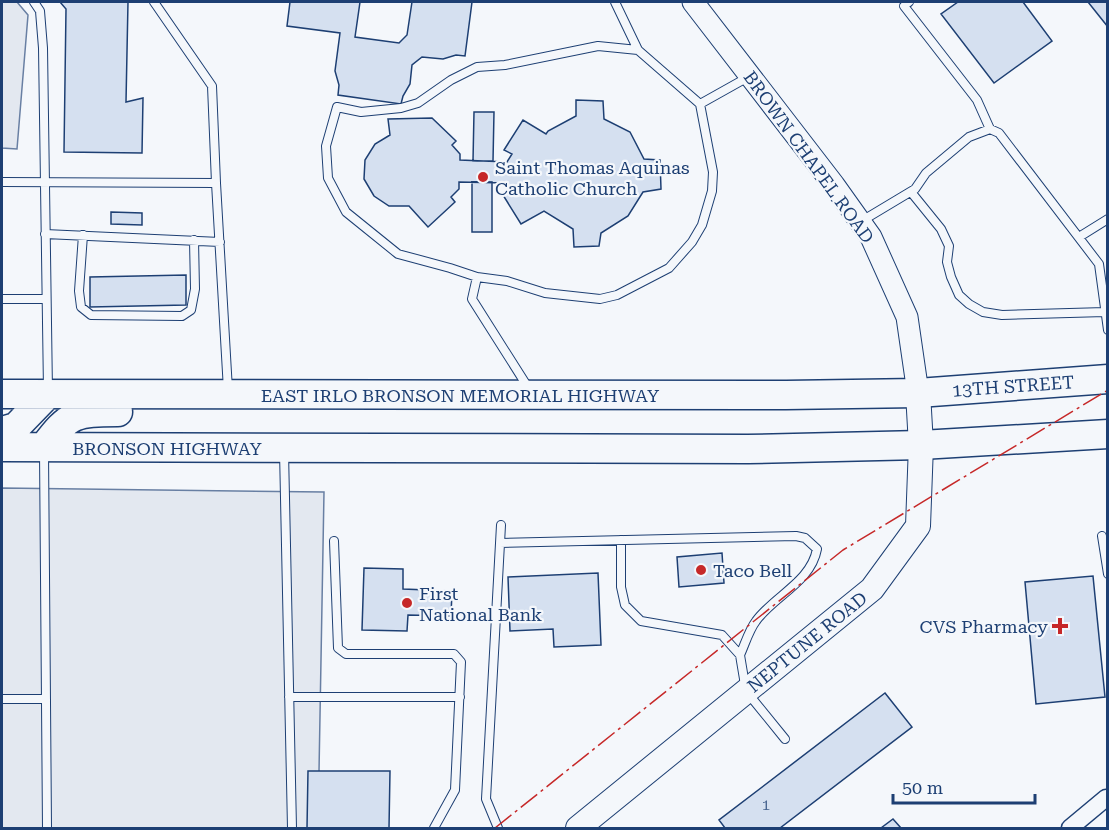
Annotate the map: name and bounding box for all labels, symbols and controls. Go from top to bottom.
street label: BROWN CHAPEL ROAD [739,67,879,247]
place label: Saint Thomas Aquinas Catholic Church [495,157,690,199]
marker: Saint Thomas Aquinas Catholic Church [476,170,490,184]
street label: 13TH STREET [951,371,1075,401]
street label: EAST IRLO BRONSON MEMORIAL HIGHWAY [261,385,660,406]
street label: BRONSON HIGHWAY [72,438,262,459]
place label: Taco Bell [713,560,793,581]
marker: Taco Bell [694,563,708,577]
place label: First National Bank [419,583,542,625]
street label: NEPTUNE ROAD [743,587,871,697]
marker: First National Bank [400,596,414,610]
place label: CVS Pharmacy [920,616,1048,637]
marker: CVS Pharmacy [1053,619,1067,633]
scale bar [893,767,1036,805]
text: 50 m [902,777,943,798]
house number: 1 [762,796,770,814]

